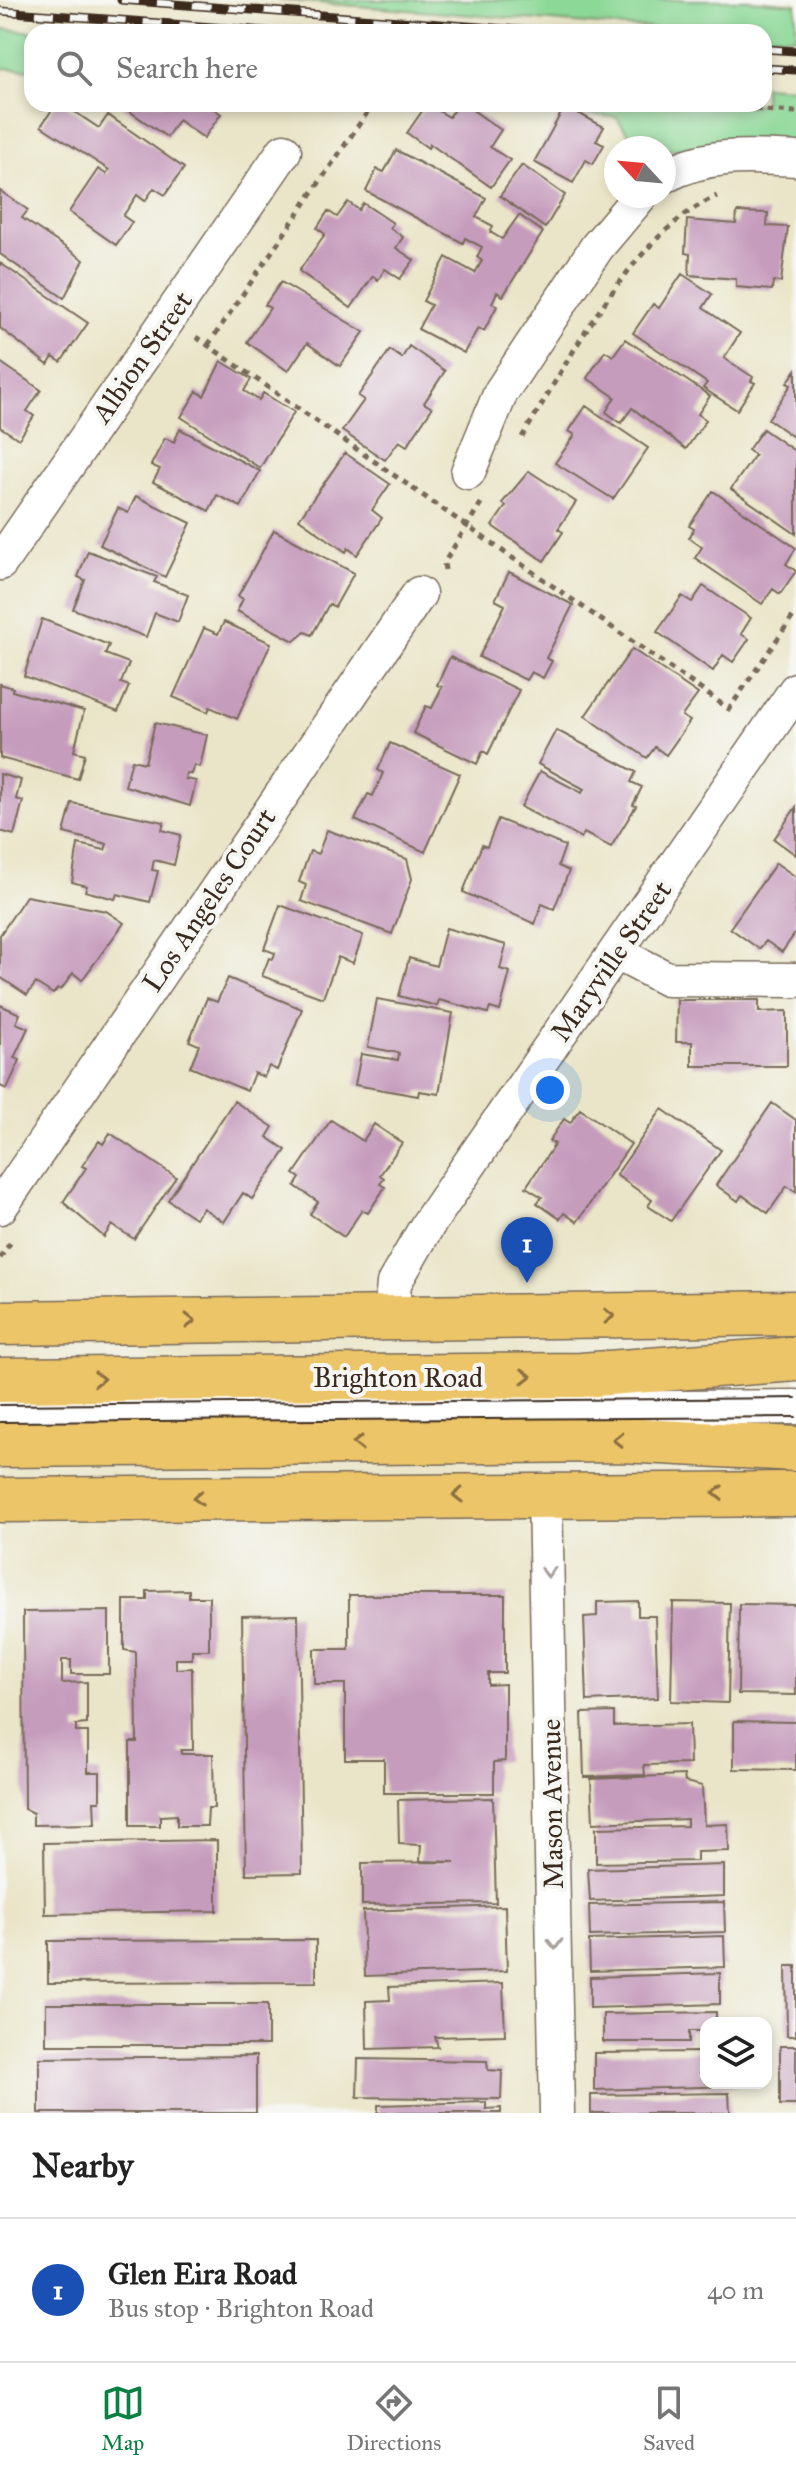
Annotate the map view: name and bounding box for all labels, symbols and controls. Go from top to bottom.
search box [24,24,772,112]
icon: search [52,46,96,90]
text: Search here [116,50,258,86]
north arrow [604,136,676,208]
street label: Albion Street [83,284,200,430]
street label: Los Angeles Court [135,801,283,999]
street label: Maryville Street [543,874,679,1048]
your location [530,1070,570,1110]
pin: 1 [501,1217,553,1283]
one-way arrow [603,1307,616,1324]
one-way arrow [184,1312,197,1330]
street label: Brighton Road [313,1360,483,1395]
one-way arrow [520,1367,533,1385]
one-way arrow [93,1370,106,1388]
one-way arrow [611,1431,624,1449]
one-way arrow [351,1434,364,1452]
one-way arrow [711,1484,724,1502]
one-way arrow [451,1486,464,1504]
one-way arrow [191,1489,204,1507]
one-way arrow [539,1566,556,1579]
street label: Mason Avenue [533,1718,571,1890]
one-way arrow [546,1938,563,1951]
map controls [700,2017,772,2089]
button: layers [700,2017,772,2089]
text: Nearby [32,2145,134,2186]
text: Glen Eira Road [108,2256,297,2292]
text: 1 [53,2274,63,2306]
text: 40 m [707,2274,764,2306]
text: Bus stop · Brighton Road [108,2292,374,2324]
tab: Map [101,2381,145,2456]
tab: Directions [346,2381,441,2456]
tab: Saved [643,2381,695,2456]

